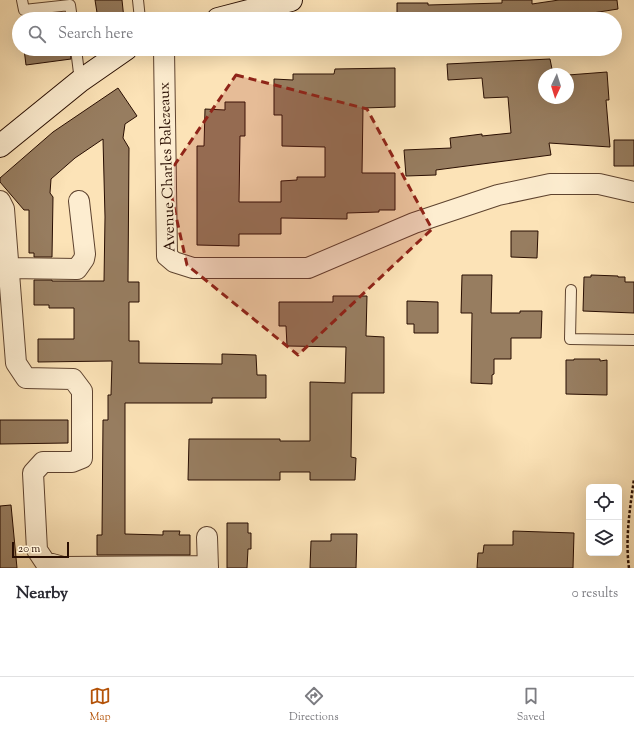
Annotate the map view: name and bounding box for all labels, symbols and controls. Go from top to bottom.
search box [12,12,622,56]
icon: search [26,23,48,45]
text: Search here [58,24,133,45]
north arrow [538,68,574,104]
street label: Avenue Charles Balezeaux [155,82,181,252]
map controls [586,484,622,556]
button: locate [586,484,622,520]
button: layers [586,520,622,556]
scale bar [12,540,69,559]
text: 20 m [18,541,40,557]
text: Nearby [16,582,68,606]
text: 0 results [572,585,618,603]
tab: Map [89,685,111,725]
tab: Directions [289,685,339,725]
tab: Saved [517,685,545,725]

